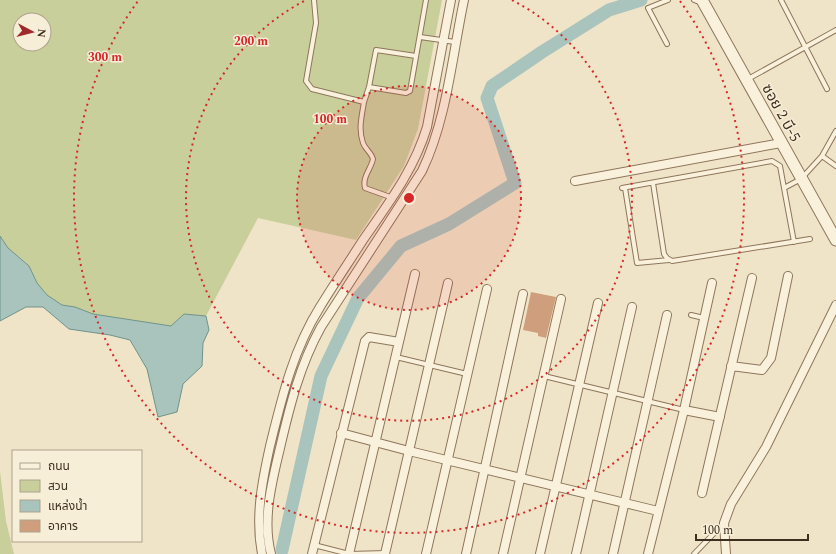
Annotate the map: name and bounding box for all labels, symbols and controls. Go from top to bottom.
north arrow [12,12,52,52]
text: N [32,28,50,39]
text: 200 m [234,32,268,51]
text: 300 m [88,48,122,67]
street label: ซอย 2 บี-5 [756,80,806,146]
text: 100 m [313,110,347,129]
centre of rings [402,191,416,205]
legend [12,450,142,542]
text: ถนน [48,457,70,476]
text: สวน [48,477,68,496]
text: แหล่งน้ำ [48,497,87,516]
scale bar [696,516,808,542]
text: อาคาร [48,517,78,536]
text: 100 m [702,521,733,540]

